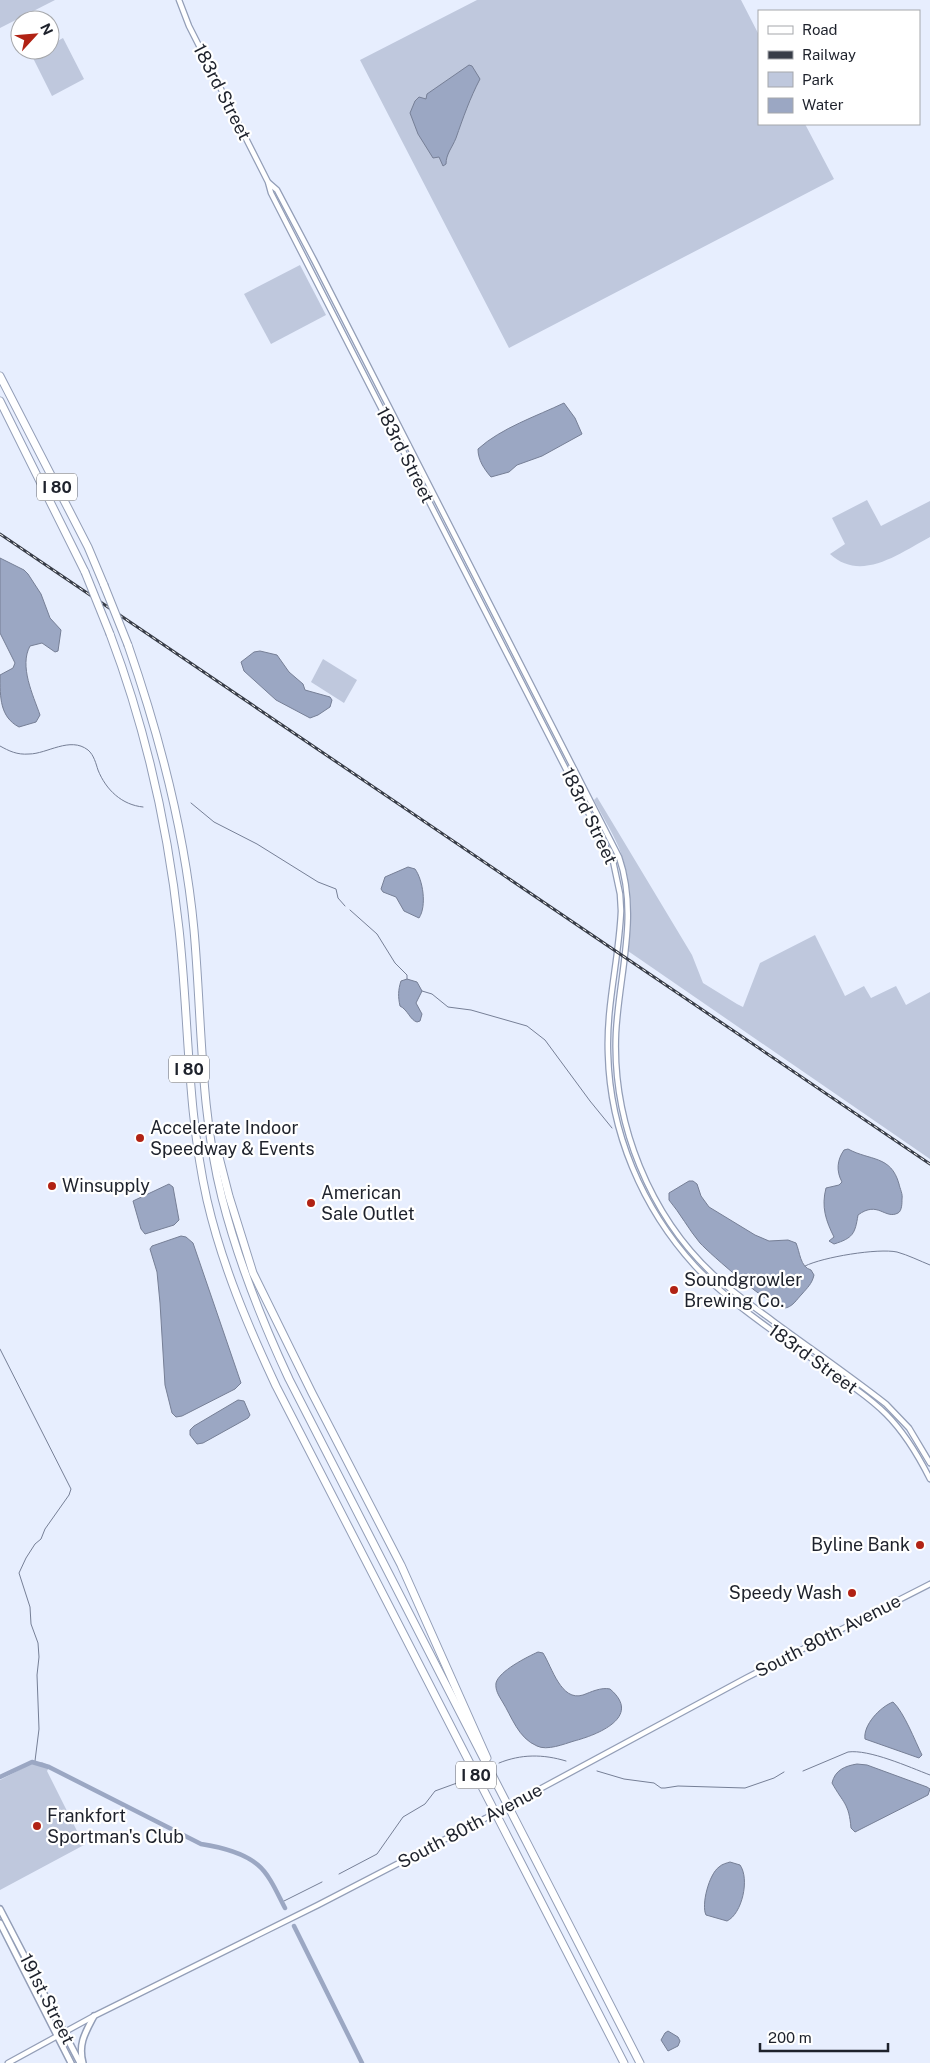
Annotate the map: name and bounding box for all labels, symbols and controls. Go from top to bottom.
north arrow [10,10,60,60]
legend [758,10,920,125]
text: N [37,21,56,38]
text: Road [802,21,838,38]
street label: 183rd Street [189,40,256,143]
text: Railway [802,46,856,63]
text: Park [802,71,834,88]
text: Water [802,96,844,113]
street label: 183rd Street [372,403,439,506]
road number: I 80 [37,474,77,501]
street label: 183rd Street [557,764,622,867]
road number: I 80 [169,1056,209,1082]
place label: Accelerate Indoor Speedway & Events [150,1117,315,1159]
marker: Accelerate Indoor Speedway & Events [134,1132,146,1144]
place label: Winsupply [62,1175,150,1196]
marker: Winsupply [46,1180,58,1192]
place label: American Sale Outlet [321,1182,415,1224]
marker: American Sale Outlet [305,1197,317,1209]
place label: Soundgrowler Brewing Co. [684,1269,802,1311]
marker: Soundgrowler Brewing Co. [668,1284,680,1296]
street label: 183rd Street [765,1319,862,1398]
place label: Byline Bank [811,1534,910,1555]
marker: Byline Bank [914,1539,926,1551]
place label: Speedy Wash [729,1582,842,1603]
marker: Speedy Wash [846,1587,858,1599]
street label: South 80th Avenue [751,1590,904,1681]
road number: I 80 [456,1762,496,1788]
street label: South 80th Avenue [394,1779,546,1873]
place label: Frankfort Sportman's Club [47,1805,184,1847]
marker: Frankfort Sportman's Club [31,1820,43,1832]
street label: 191st Street [16,1950,79,2048]
scale bar [760,2020,888,2052]
text: 200 m [768,2029,812,2046]

